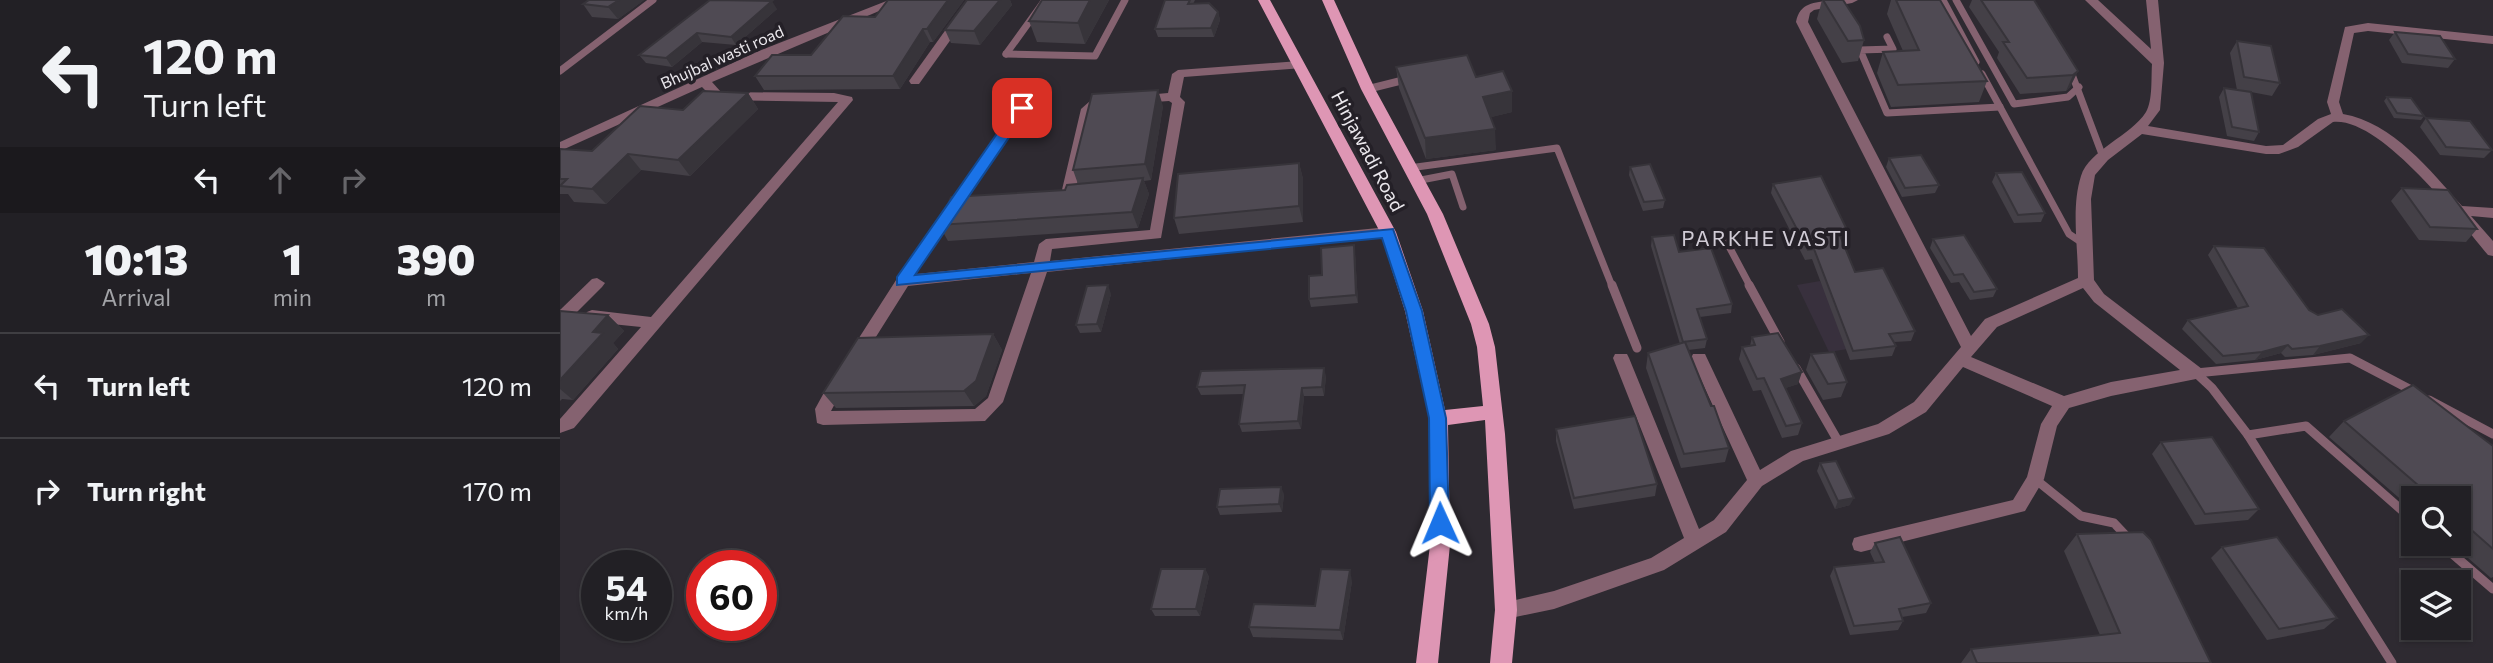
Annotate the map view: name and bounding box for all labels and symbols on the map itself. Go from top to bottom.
street label: Bhujbal wasti road [657,21,786,92]
pin [992,78,1052,138]
street label: Hinjawadi Road [1327,86,1410,215]
district label: PARKHE VASTI [1681,225,1851,250]
position arrow [1403,486,1477,560]
speed limit sign: 60 [686,550,777,641]

